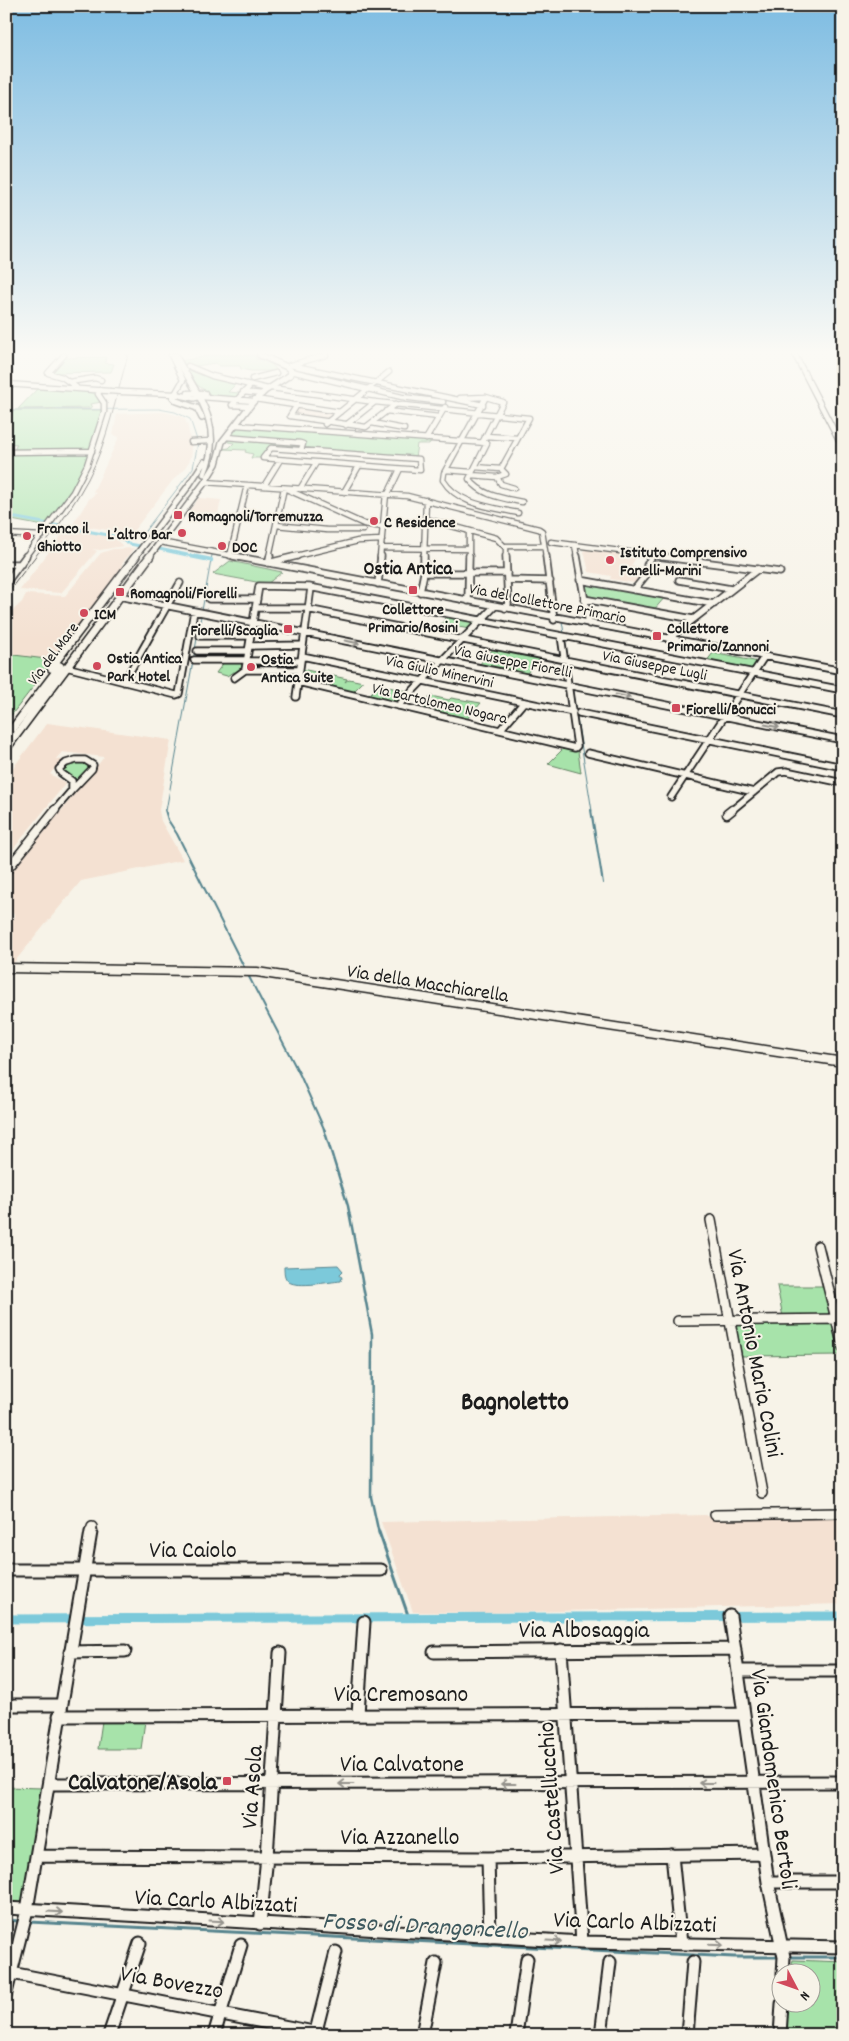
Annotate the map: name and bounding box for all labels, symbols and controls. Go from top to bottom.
place label: Romagnoli/Torremuzza [188,506,324,529]
marker: Romagnoli/Torremuzza [172,509,184,521]
place label: C Residence [384,512,455,535]
marker: C Residence [368,515,380,527]
place label: Franco il Ghiotto [37,518,89,559]
place label: L’altro Bar [107,524,173,547]
marker: L’altro Bar [176,527,188,539]
marker: Franco il Ghiotto [21,530,33,542]
place label: DOC [232,537,257,560]
marker: DOC [216,540,228,552]
place label: Istituto Comprensivo Fanelli-Marini [620,542,747,583]
marker: Istituto Comprensivo Fanelli-Marini [604,554,616,566]
district label: Ostia Antica [364,557,454,584]
street label: Via del Collettore Primario [467,578,628,631]
place label: Romagnoli/Fiorelli [130,583,237,606]
marker: Collettore Primario/Rosini [407,584,419,596]
marker: Romagnoli/Fiorelli [114,586,126,598]
place label: Collettore Primario/Rosini [368,599,458,640]
place label: ICM [94,604,116,627]
marker: ICM [78,607,90,619]
street label: Via del Mare [23,618,85,691]
place label: Collettore Primario/Zannoni [667,618,769,659]
place label: Fiorelli/Scaglia [190,620,279,643]
marker: Fiorelli/Scaglia [282,623,294,635]
marker: Collettore Primario/Zannoni [651,630,663,642]
one-way arrow [344,638,360,647]
street label: Via Giuseppe Fiorelli [452,640,574,685]
street label: Via Giuseppe Lugli [600,645,709,688]
place label: Ostia Antica Park Hotel [107,648,183,689]
place label: Ostia Antica Suite [261,649,333,690]
street label: Via Giulio Minervini [383,650,496,695]
marker: Ostia Antica Park Hotel [91,660,103,672]
marker: Ostia Antica Suite [245,661,257,673]
street label: Via Bartolomeo Nogara [369,678,510,731]
one-way arrow [615,692,631,702]
place label: Fiorelli/Bonucci [686,699,776,722]
marker: Fiorelli/Bonucci [670,702,682,714]
one-way arrow [764,722,780,731]
street label: Via della Macchiarella [345,958,511,1012]
street label: Via Antonio Maria Colini [716,1246,790,1461]
district label: Bagnoletto [461,1385,569,1422]
street label: Via Caiolo [149,1535,237,1569]
street label: Via Albosaggia [519,1615,650,1649]
street label: Via Giandomenico Bertoli [740,1667,804,1892]
street label: Via Cremosano [334,1679,468,1713]
street label: Via Castellucchio [531,1721,575,1875]
street label: Via Asola [234,1744,274,1830]
street label: Via Calvatone [340,1749,464,1783]
place label: Calvatone/Asola [68,1767,218,1801]
marker: Calvatone/Asola [221,1775,233,1787]
one-way arrow [698,1778,714,1788]
one-way arrow [338,1779,354,1789]
one-way arrow [500,1779,516,1789]
street label: Via Azzanello [340,1822,460,1856]
street label: Via Carlo Albizzati [134,1882,298,1924]
street label: Via Carlo Albizzati [553,1904,717,1944]
water label: Fosso di Drangoncello [321,1905,530,1951]
one-way arrow [47,1907,63,1916]
one-way arrow [209,1917,225,1926]
one-way arrow [546,1936,562,1945]
one-way arrow [708,1940,724,1949]
street label: Via Bovezzo [117,1958,226,2010]
north arrow [772,1964,822,2014]
text: N [794,1986,814,2004]

